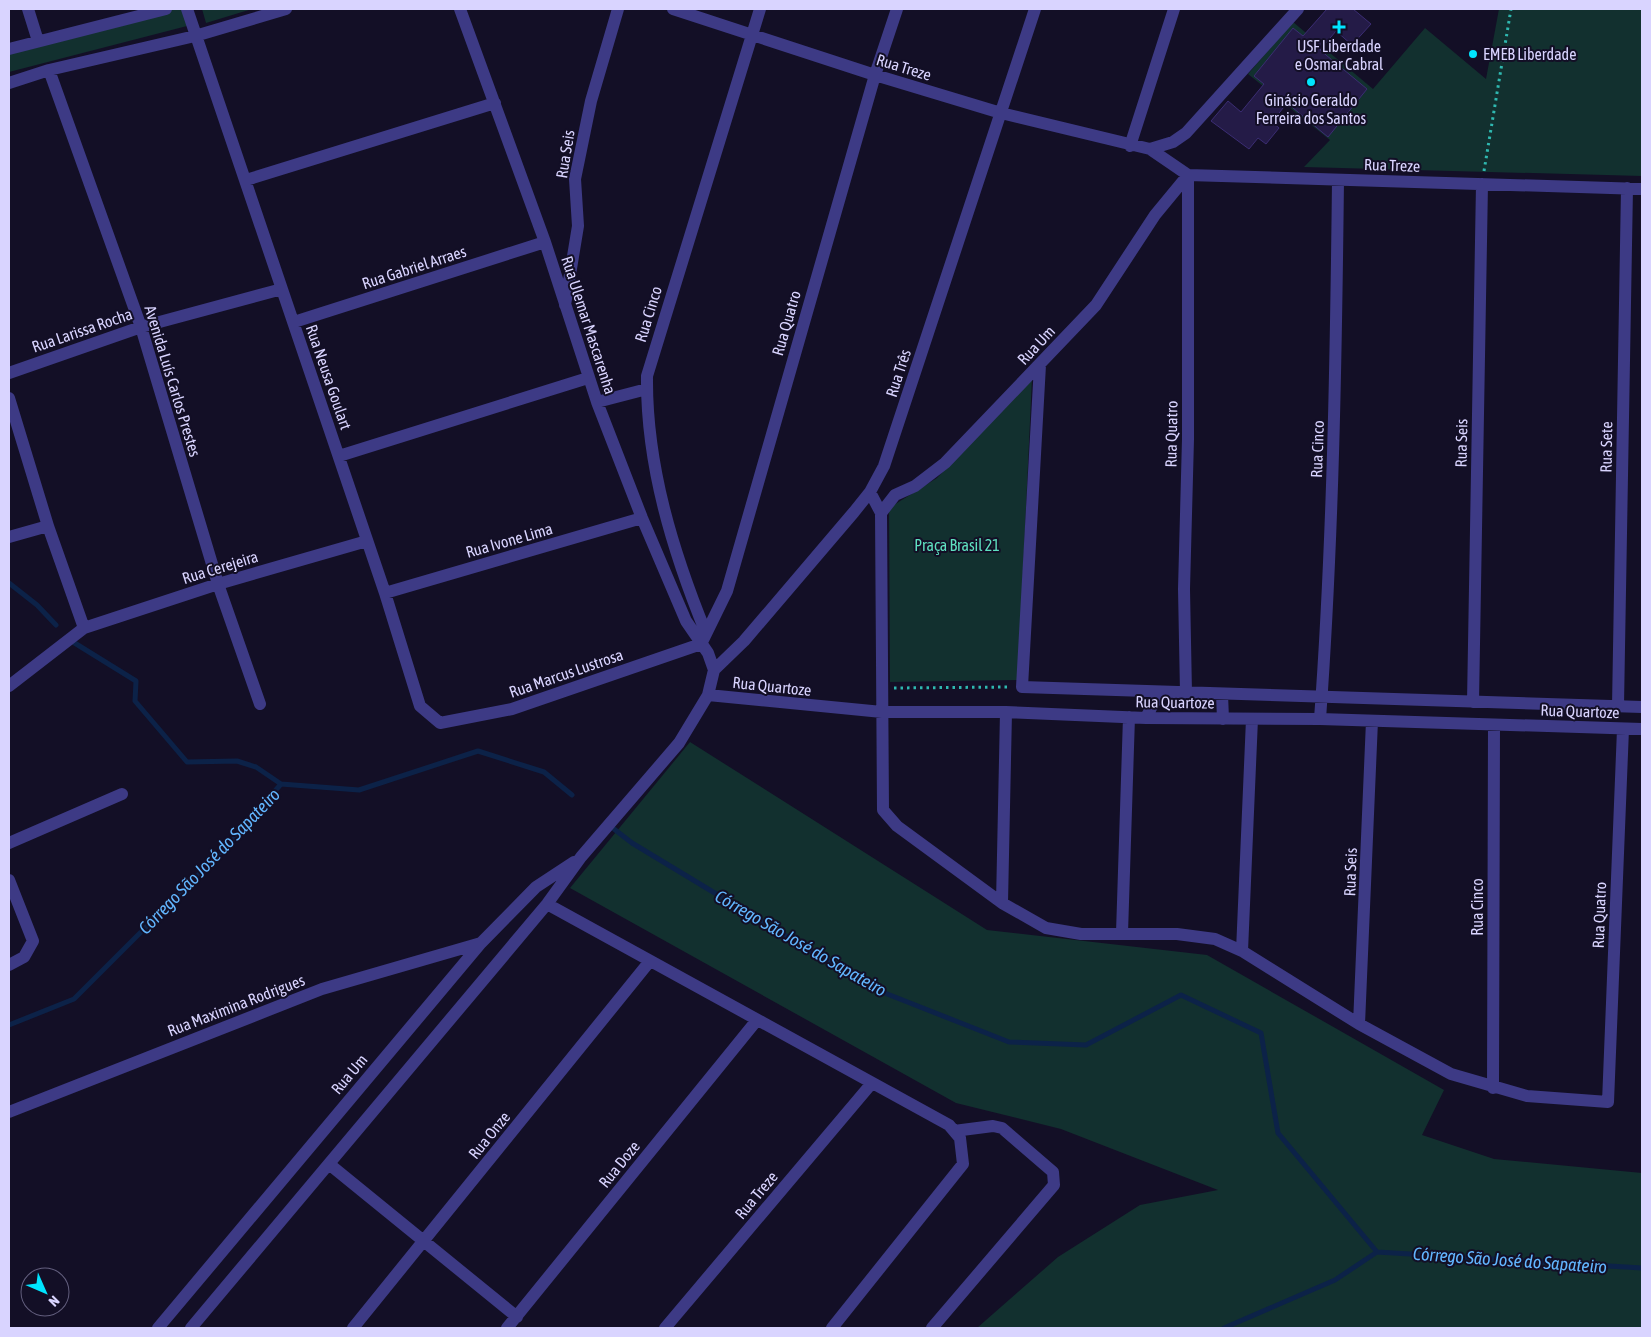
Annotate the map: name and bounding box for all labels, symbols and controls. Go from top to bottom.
marker: USF Liberdade e Osmar Cabral [1332,20,1346,34]
place label: USF Liberdade e Osmar Cabral [1295,37,1384,73]
place label: EMEB Liberdade [1483,45,1576,63]
marker: EMEB Liberdade [1467,48,1479,60]
street label: Rua Treze [874,50,934,84]
marker: Ginásio Geraldo Ferreira dos Santos [1305,76,1317,88]
place label: Ginásio Geraldo Ferreira dos Santos [1256,91,1366,127]
street label: Rua Seis [552,128,578,179]
street label: Rua Treze [1364,155,1420,175]
street label: Rua Gabriel Arraes [360,242,469,292]
street label: Rua Ulemar Mascarenha [558,254,620,396]
street label: Rua Cinco [631,284,665,344]
street label: Rua Quatro [768,288,804,358]
street label: Avenida Luís Carlos Prestes [141,303,205,459]
street label: Rua Larissa Rocha [29,304,135,356]
street label: Rua Neusa Goulart [303,322,355,432]
street label: Rua Um [1014,322,1058,368]
street label: Rua Três [882,347,914,399]
street label: Rua Quatro [1161,400,1181,468]
street label: Rua Seis [1452,418,1470,467]
street label: Rua Cinco [1307,420,1327,478]
street label: Rua Sete [1597,421,1615,473]
street label: Rua Ivone Lima [464,519,554,561]
park label: Praça Brasil 21 [914,536,1000,555]
street label: Rua Cerejeira [180,547,260,588]
street label: Rua Marcus Lustrosa [507,645,625,701]
street label: Rua Quartoze [732,673,812,699]
street label: Rua Quartoze [1135,692,1215,712]
street label: Rua Quartoze [1540,701,1620,721]
water label: Córrego São José do Sapateiro [134,784,284,938]
street label: Rua Seis [1340,847,1360,897]
street label: Rua Cinco [1468,878,1486,936]
street label: Rua Quatro [1589,881,1609,949]
water label: Córrego São José do Sapateiro [712,885,890,1001]
street label: Rua Maximina Rodrigues [165,970,308,1040]
street label: Rua Um [327,1050,371,1098]
street label: Rua Onze [465,1108,513,1162]
street label: Rua Doze [595,1137,643,1191]
street label: Rua Treze [731,1168,781,1222]
water label: Córrego São José do Sapateiro [1412,1243,1608,1277]
north arrow [20,1267,70,1317]
text: N [46,1293,63,1310]

